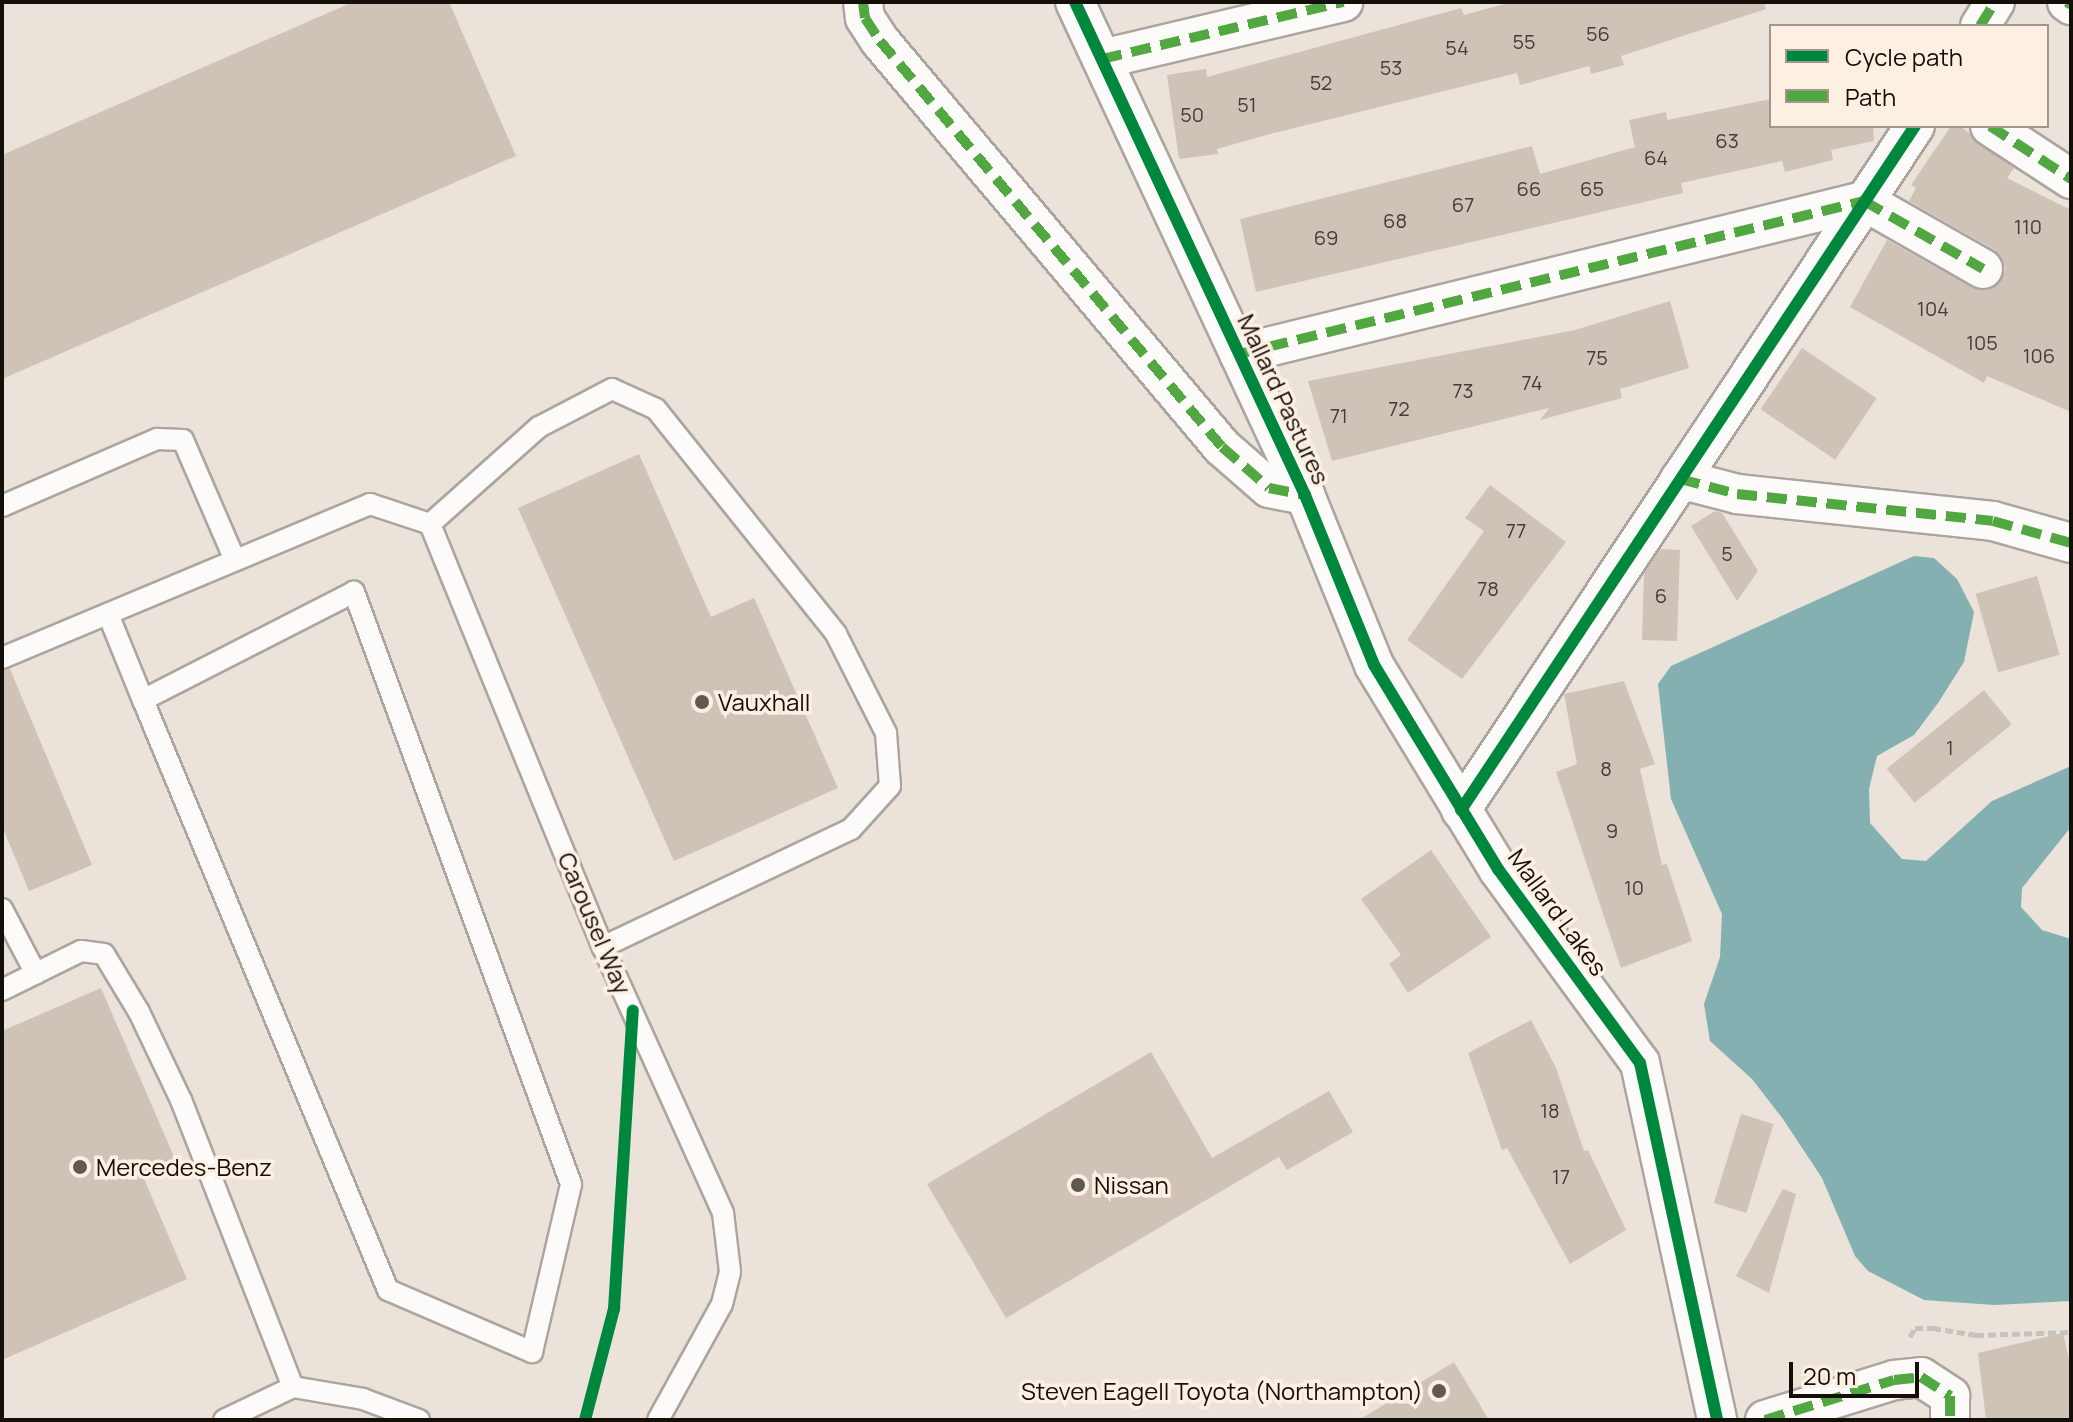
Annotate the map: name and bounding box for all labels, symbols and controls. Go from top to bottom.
house number: 56 [1586,21,1610,45]
legend [1769,24,2049,128]
house number: 55 [1512,29,1536,53]
house number: 54 [1445,35,1469,59]
text: Cycle path [1845,40,1963,73]
house number: 53 [1380,55,1402,79]
house number: 52 [1310,70,1332,94]
text: Path [1845,80,1896,113]
house number: 51 [1237,92,1257,116]
house number: 50 [1180,102,1204,126]
house number: 63 [1715,128,1739,152]
house number: 64 [1644,145,1668,169]
house number: 66 [1517,176,1541,200]
house number: 65 [1580,176,1604,200]
house number: 67 [1452,192,1474,216]
house number: 68 [1383,208,1407,232]
house number: 110 [2014,214,2042,238]
house number: 69 [1314,225,1338,249]
house number: 104 [1917,296,1949,320]
street label: Mallard Pastures [1232,309,1336,489]
house number: 105 [1966,330,1998,354]
house number: 106 [2023,343,2055,367]
house number: 75 [1586,345,1608,369]
house number: 74 [1521,370,1543,394]
house number: 73 [1452,378,1474,402]
house number: 72 [1388,396,1410,420]
house number: 71 [1330,403,1348,427]
house number: 77 [1506,518,1526,542]
house number: 5 [1721,541,1733,565]
house number: 78 [1477,576,1499,600]
house number: 6 [1655,583,1667,607]
place label: Vauxhall [718,688,810,716]
marker: Vauxhall [693,693,711,711]
house number: 1 [1946,735,1954,759]
house number: 8 [1600,756,1612,780]
house number: 9 [1606,818,1618,842]
street label: Mallard Lakes [1502,843,1614,981]
street label: Carousel Way [552,848,638,998]
house number: 10 [1624,875,1644,899]
house number: 18 [1540,1098,1560,1122]
place label: Mercedes-Benz [96,1153,272,1181]
marker: Mercedes-Benz [71,1158,89,1176]
house number: 17 [1552,1164,1570,1188]
place label: Nissan [1094,1171,1169,1199]
marker: Nissan [1069,1176,1087,1194]
scale bar [1793,1346,1923,1396]
text: 20 m [1803,1359,1856,1392]
place label: Steven Eagell Toyota (Northampton) [1021,1377,1423,1405]
marker: Steven Eagell Toyota (Northampton) [1430,1382,1448,1400]

